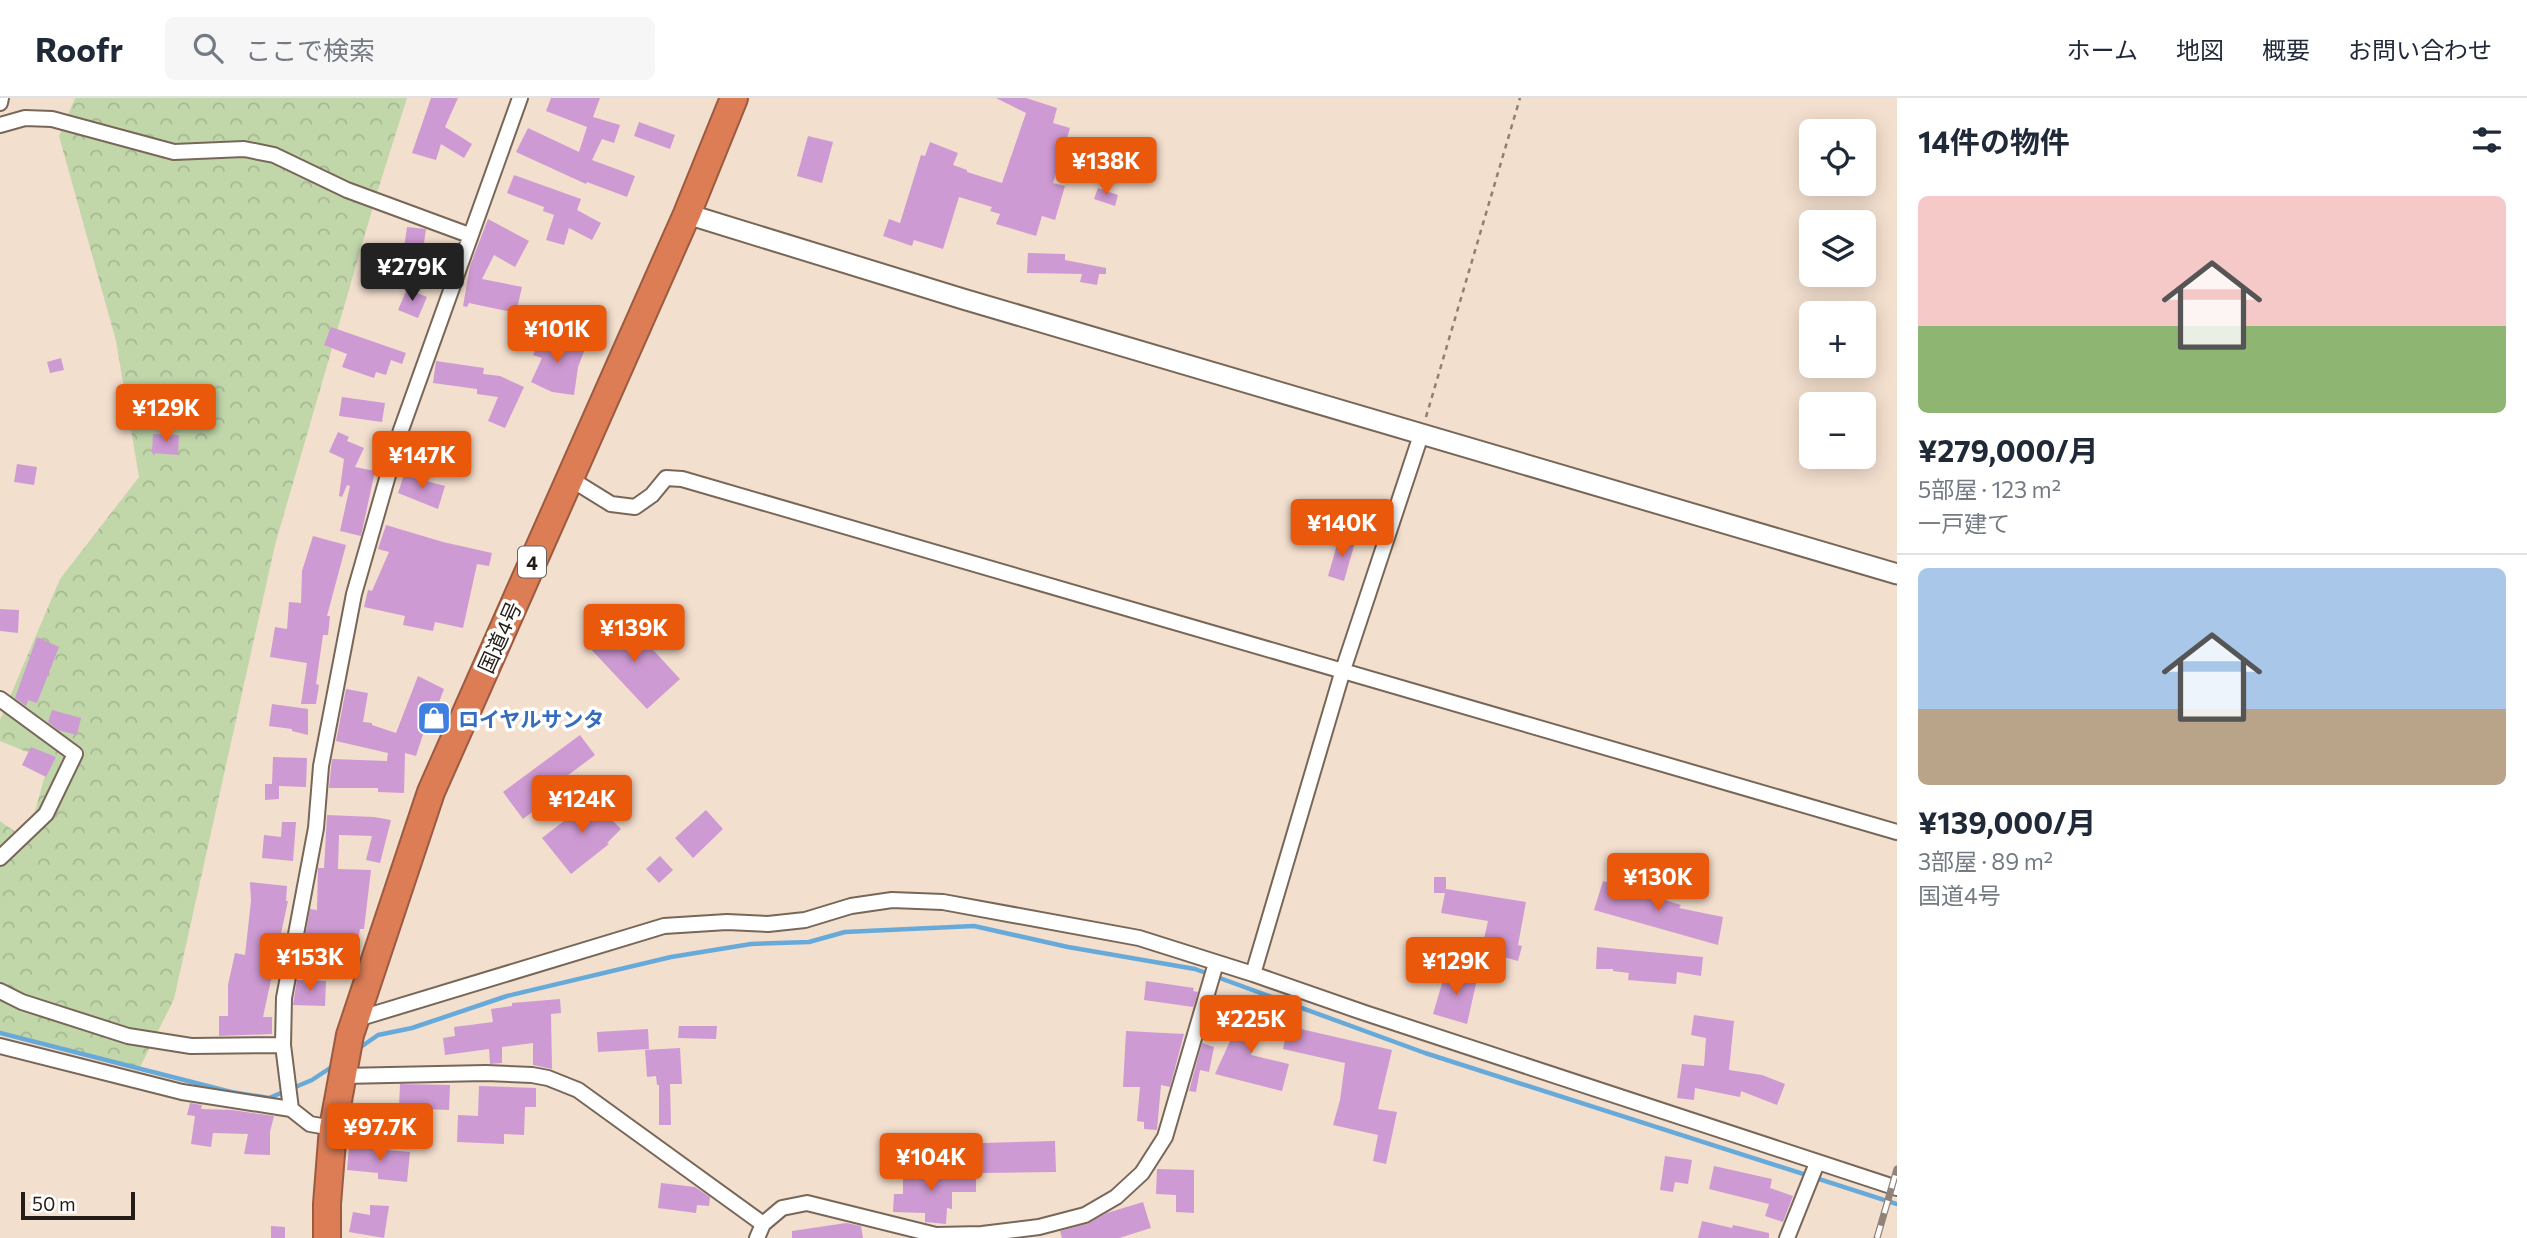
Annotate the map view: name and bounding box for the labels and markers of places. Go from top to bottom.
pin: ¥138K [1057,138,1155,197]
pin: ¥279K [363,244,461,303]
pin: ¥101K [508,306,606,365]
pin: ¥129K [117,384,215,444]
pin: ¥147K [373,432,471,491]
pin: ¥140K [1293,500,1391,559]
pin: ¥139K [585,604,683,664]
shop icon: ロイヤルサンタ [415,699,453,737]
place label: ロイヤルサンタ [458,706,604,731]
pin: ¥124K [533,776,631,835]
pin: ¥130K [1609,854,1707,913]
pin: ¥153K [261,934,359,993]
pin: ¥129K [1407,937,1505,997]
pin: ¥225K [1202,996,1300,1055]
pin: ¥97.7K [323,1104,437,1163]
pin: ¥104K [882,1134,980,1193]

